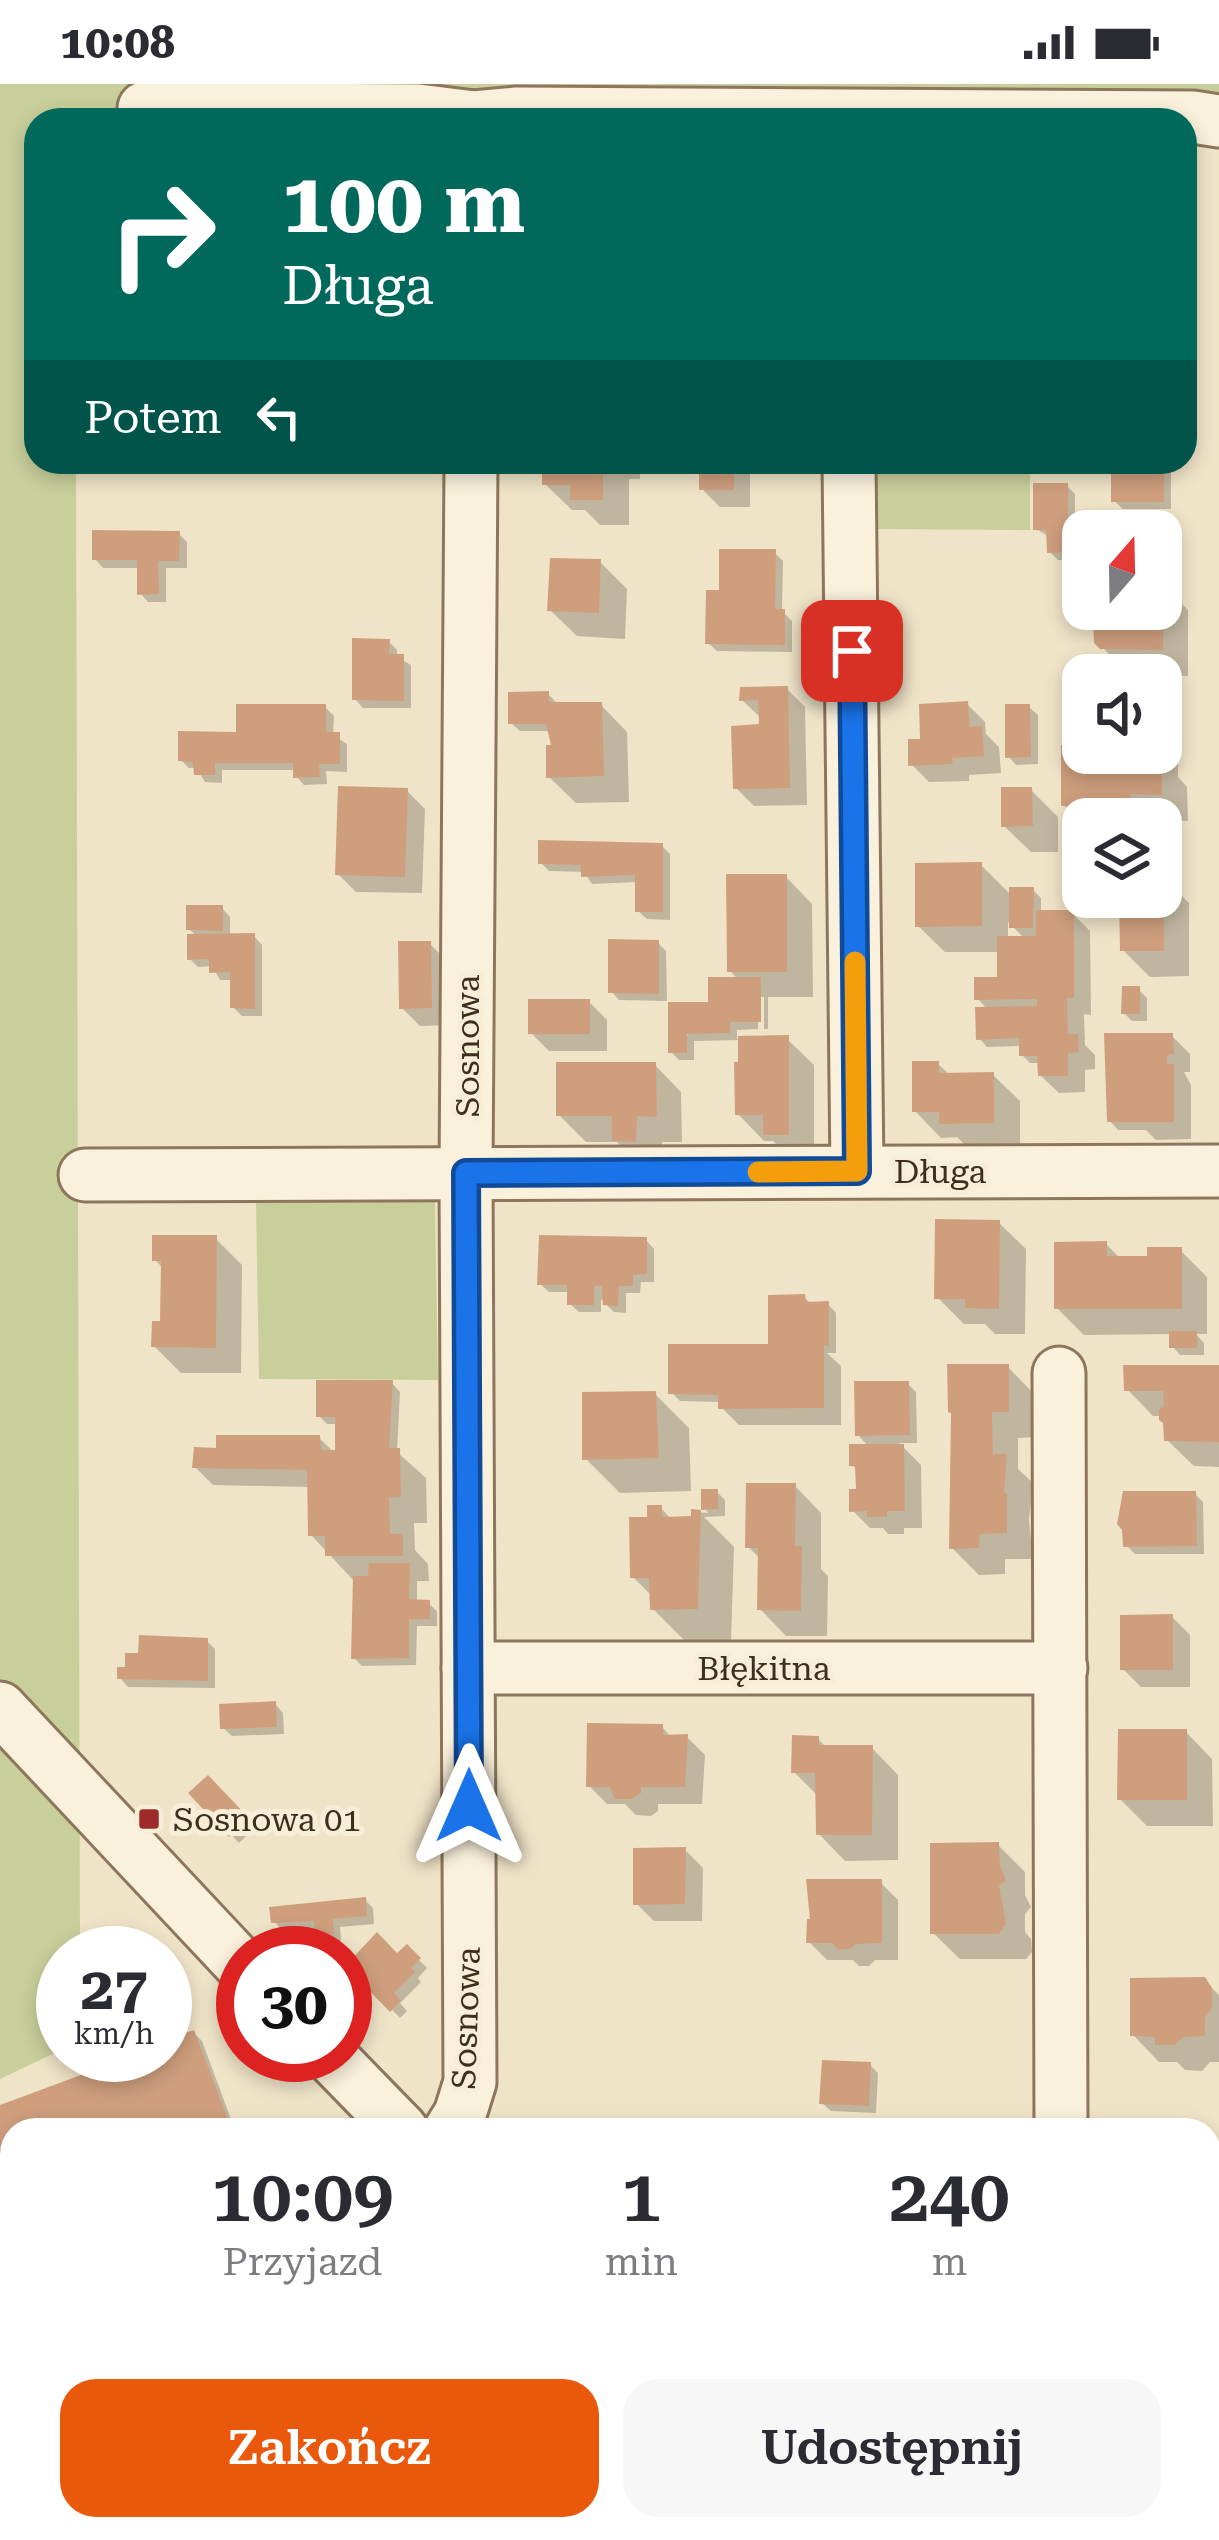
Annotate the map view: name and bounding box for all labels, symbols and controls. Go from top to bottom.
text: 10:08 [60,16,175,69]
text: 100 m [282,154,525,252]
icon: right [84,156,240,312]
text: Długa [282,254,434,317]
icon: left [246,384,312,450]
text: Potem [84,391,222,444]
north arrow [1062,510,1182,630]
map controls [1062,510,1182,918]
pin [801,600,903,702]
icon: arrive [819,618,885,684]
button: sound [1062,654,1182,774]
button: layers [1062,798,1182,918]
street label: Sosnowa [448,975,487,1117]
street label: Długa [894,1152,986,1191]
street label: Błękitna [697,1649,831,1688]
position arrow [406,1743,532,1869]
place label: Sosnowa 01 [173,1800,361,1839]
marker: Sosnowa 01 [136,1806,162,1832]
speed limit sign: 30 [216,1926,372,2082]
street label: Sosnowa [444,1946,488,2090]
text: 27 [80,1953,148,2024]
text: km/h [74,2016,154,2051]
text: 10:09 [211,2154,394,2239]
text: 1 [621,2154,661,2239]
text: 240 [889,2154,1010,2239]
text: Przyjazd [223,2239,382,2285]
text: min [605,2239,678,2285]
text: m [932,2239,967,2285]
button: Zakończ [60,2379,599,2517]
button: Udostępnij [623,2379,1161,2517]

